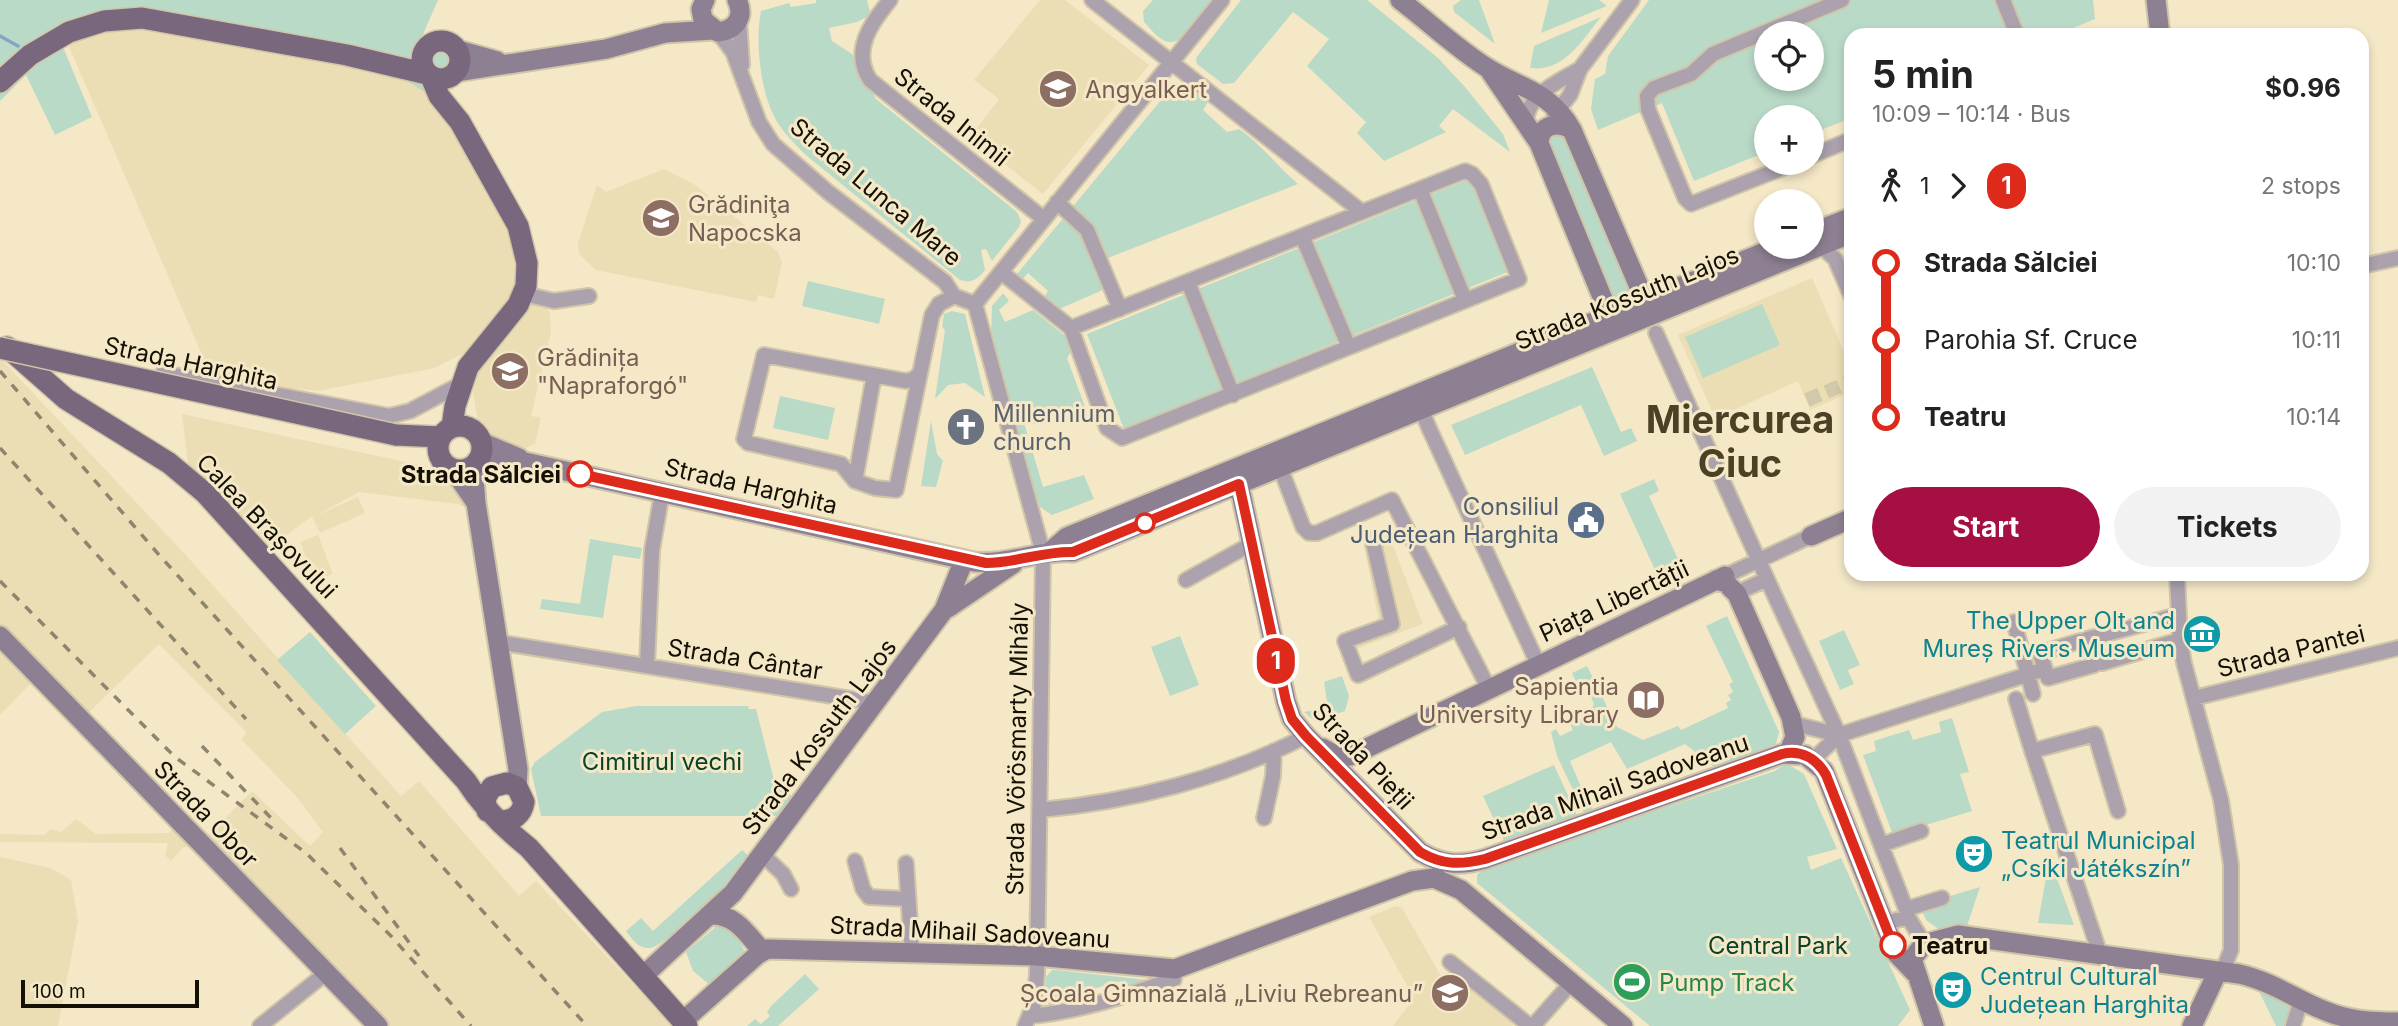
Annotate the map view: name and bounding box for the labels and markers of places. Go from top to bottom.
school or university icon: Angyalkert [1037,68,1079,110]
place label: Angyalkert [1085,75,1207,104]
place label: Grădiniţa Napocska [688,190,802,247]
school or university icon: Grădiniţa Napocska [640,197,682,239]
place label: Grădinița "Napraforgó" [537,343,688,400]
school or university icon: Grădinița "Napraforgó" [489,350,531,392]
place label: Millennium church [993,399,1116,456]
church icon: Millennium church [945,406,987,448]
place label: Strada Sălciei [401,460,561,489]
marker: Strada Sălciei [567,461,593,487]
place label: Consiliul Județean Harghita [1350,492,1559,549]
public building icon: Consiliul Județean Harghita [1565,499,1607,541]
unlabelled marker [1135,513,1155,533]
place label: The Upper Olt and Mureș Rivers Museum [1923,606,2175,663]
museum icon: The Upper Olt and Mureș Rivers Museum [2181,613,2223,655]
place label: Sapientia University Library [1419,672,1619,729]
library icon: Sapientia University Library [1625,679,1667,721]
place label: Teatrul Municipal „Csíki Játékszín” [2001,826,2196,883]
theatre icon: Teatrul Municipal „Csíki Játékszín” [1953,833,1995,875]
place label: Teatru [1912,931,1988,960]
marker: Teatru [1880,932,1906,958]
sports icon: Pump Track [1611,961,1653,1003]
place label: Centrul Cultural Județean Harghita [1980,962,2189,1019]
place label: Pump Track [1659,968,1795,997]
theatre icon: Centrul Cultural Județean Harghita [1932,969,1974,1011]
school or university icon: Școala Gimnazială „Liviu Rebreanu” [1429,972,1471,1014]
place label: Școala Gimnazială „Liviu Rebreanu” [1020,979,1423,1008]

